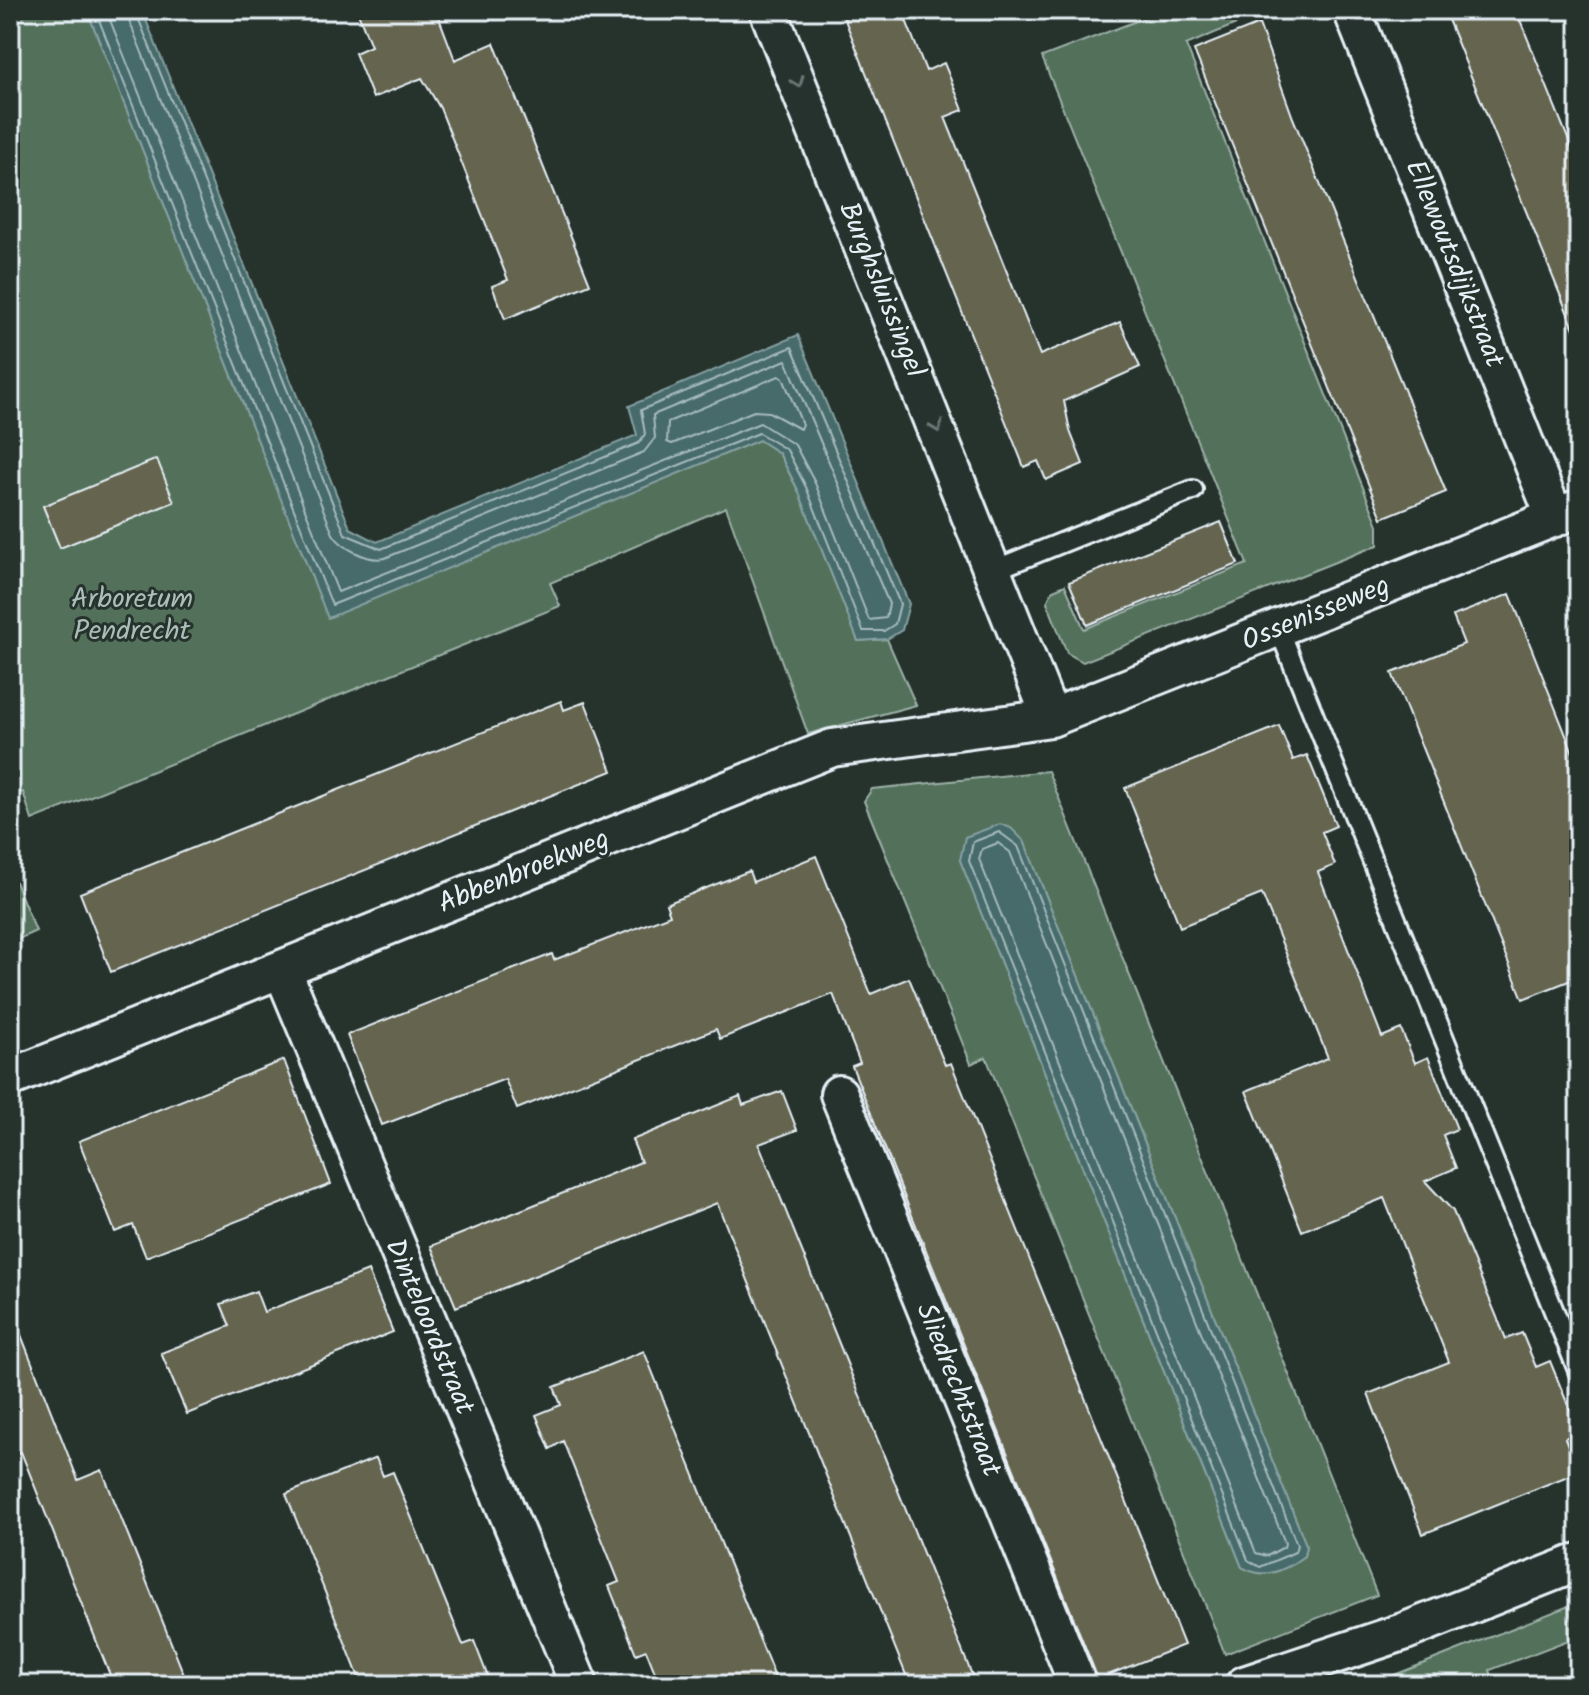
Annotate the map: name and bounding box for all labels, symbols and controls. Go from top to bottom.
one-way arrow [788,74,804,88]
street label: Ellewoutsdijkstraat [1392,153,1517,376]
street label: Burghsluissingel [825,195,937,385]
one-way arrow [927,419,943,433]
street label: Ossenisseweg [1235,564,1397,664]
park label: Arboretum Pendrecht [71,577,193,654]
street label: Abbenbroekweg [432,817,616,927]
street label: Dinteloordstraat [372,1232,487,1423]
street label: Sliedrechtstraat [903,1296,1014,1485]

